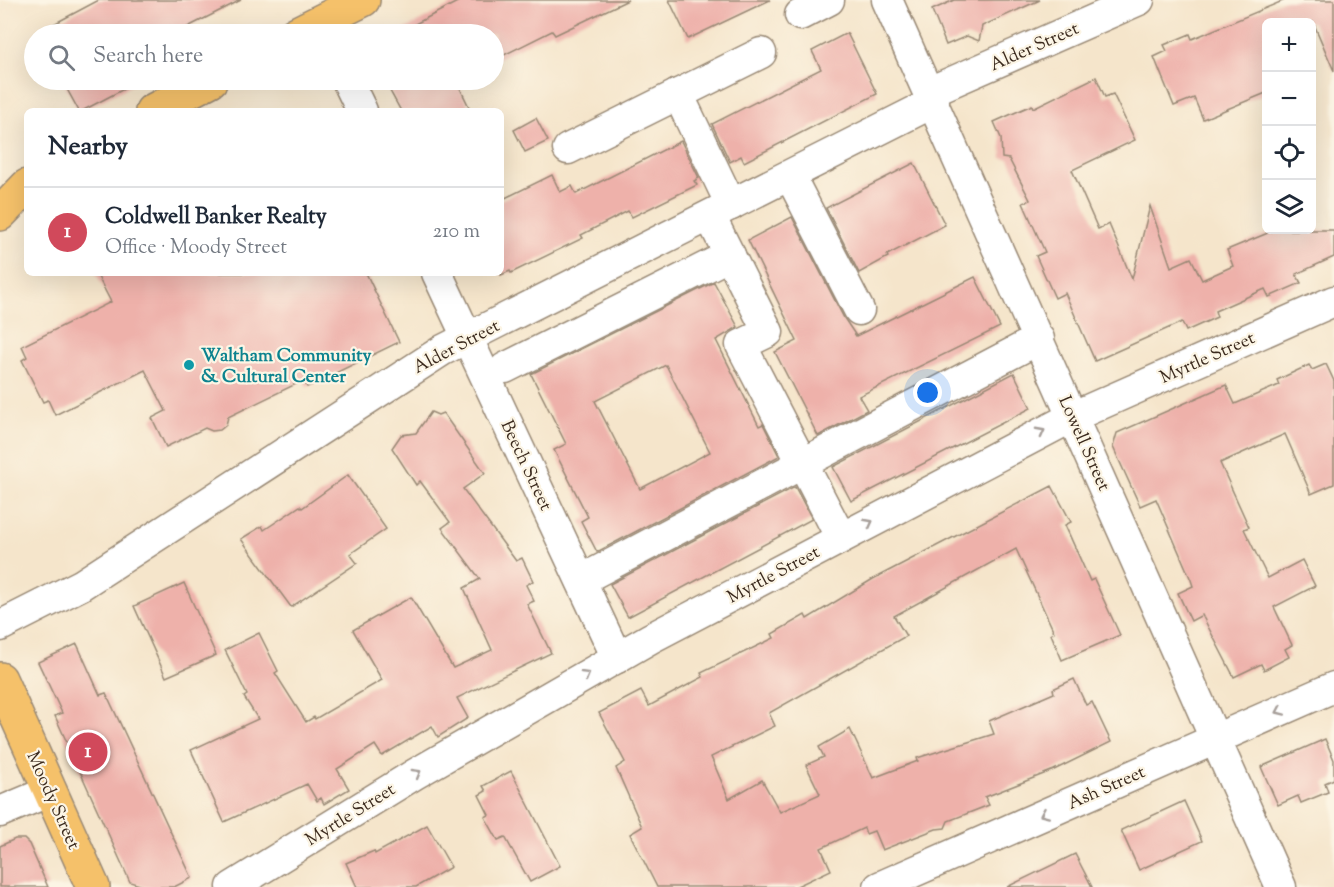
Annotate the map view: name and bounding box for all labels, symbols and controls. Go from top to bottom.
street label: Alder Street [986,17,1083,79]
map controls [1262,18,1316,234]
button: + [1262,18,1316,72]
search box [24,24,504,90]
icon: search [45,41,78,74]
text: Search here [93,41,203,73]
button: − [1262,72,1316,126]
button: locate [1262,126,1316,180]
text: Nearby [48,129,128,166]
button: layers [1262,180,1316,234]
text: Coldwell Banker Realty [105,202,327,234]
text: 1 [64,218,71,247]
text: 210 m [433,218,480,247]
text: Office · Moody Street [105,234,287,263]
street label: Alder Street [409,314,505,382]
street label: Myrtle Street [1156,326,1260,391]
place label: Waltham Community & Cultural Center [201,344,371,391]
marker: Waltham Community & Cultural Center [182,358,196,372]
your location [913,378,942,407]
street label: Lowell Street [1051,392,1116,496]
street label: Beech Street [493,416,557,515]
one-way arrow [1035,428,1046,440]
one-way arrow [863,519,874,531]
street label: Myrtle Street [723,540,825,611]
one-way arrow [580,671,590,683]
one-way arrow [1276,703,1287,715]
pin: 1 [68,730,107,774]
street label: Moody Street [19,747,85,854]
street label: Ash Street [1064,760,1150,817]
one-way arrow [411,769,421,780]
street label: Myrtle Street [301,778,401,854]
one-way arrow [1040,807,1051,819]

